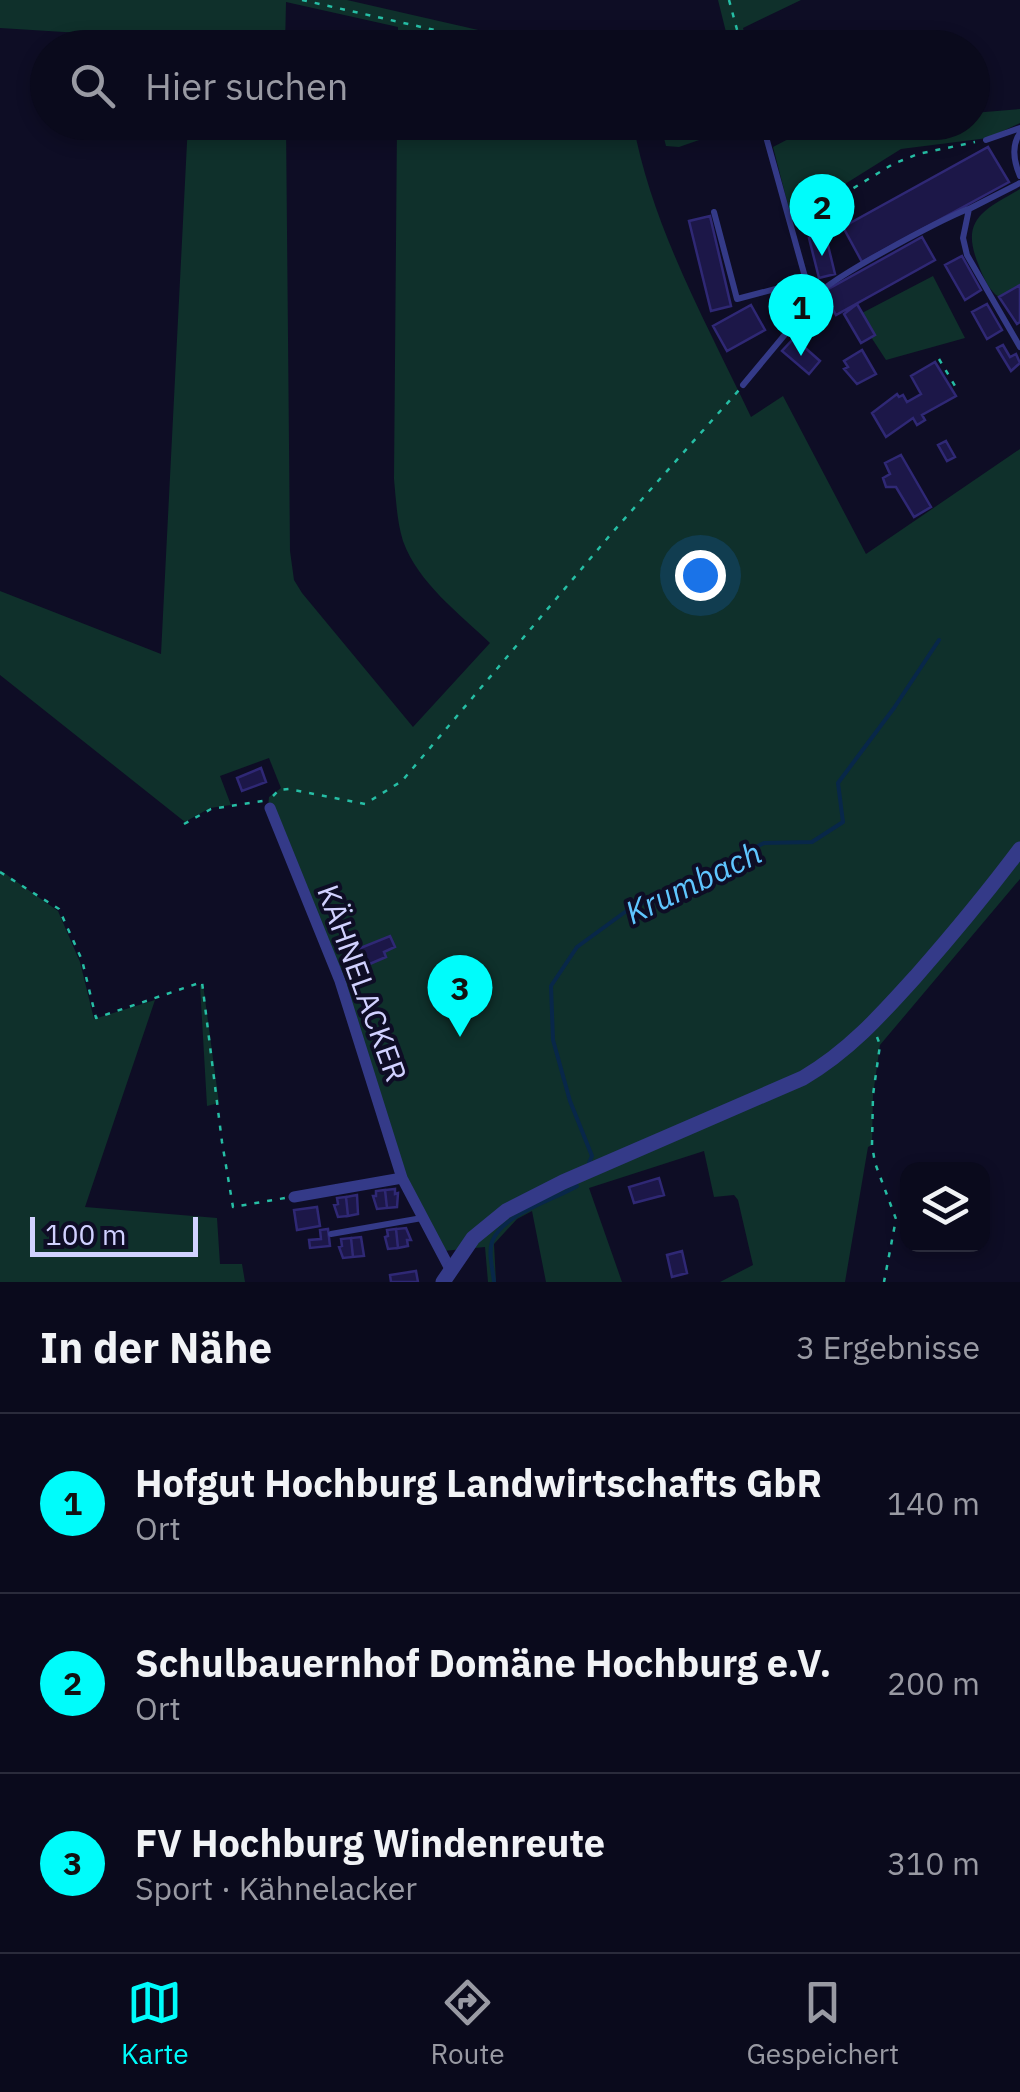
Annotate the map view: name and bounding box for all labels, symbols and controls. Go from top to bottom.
search box [30,30,990,140]
icon: search [65,58,120,113]
text: Hier suchen [145,61,348,110]
pin: 2 [790,174,854,256]
pin: 1 [768,274,834,356]
your location [675,550,726,601]
water label: Krumbach [618,831,768,933]
street label: KÄHNELACKER [309,879,417,1087]
pin: 3 [428,954,492,1037]
map controls [900,1162,990,1252]
button: layers [900,1162,990,1252]
scale bar [30,1212,198,1256]
text: 100 m [45,1216,126,1253]
text: In der Nähe [40,1320,272,1375]
text: 3 Ergebnisse [796,1326,980,1368]
text: Hofgut Hochburg Landwirtschafts GbR [135,1458,822,1507]
text: 1 [63,1482,82,1524]
text: 140 m [887,1482,980,1524]
text: Ort [135,1507,181,1549]
text: Schulbauernhof Domäne Hochburg e.V. [135,1638,831,1687]
text: 2 [63,1662,82,1704]
text: 200 m [887,1662,980,1704]
text: Ort [135,1687,181,1729]
text: FV Hochburg Windenreute [135,1818,605,1867]
text: 3 [63,1842,82,1884]
text: 310 m [887,1842,980,1884]
text: Sport · Kähnelacker [135,1867,417,1909]
tab: Karte [121,1975,189,2072]
tab: Route [430,1975,505,2072]
tab: Gespeichert [746,1975,899,2072]

